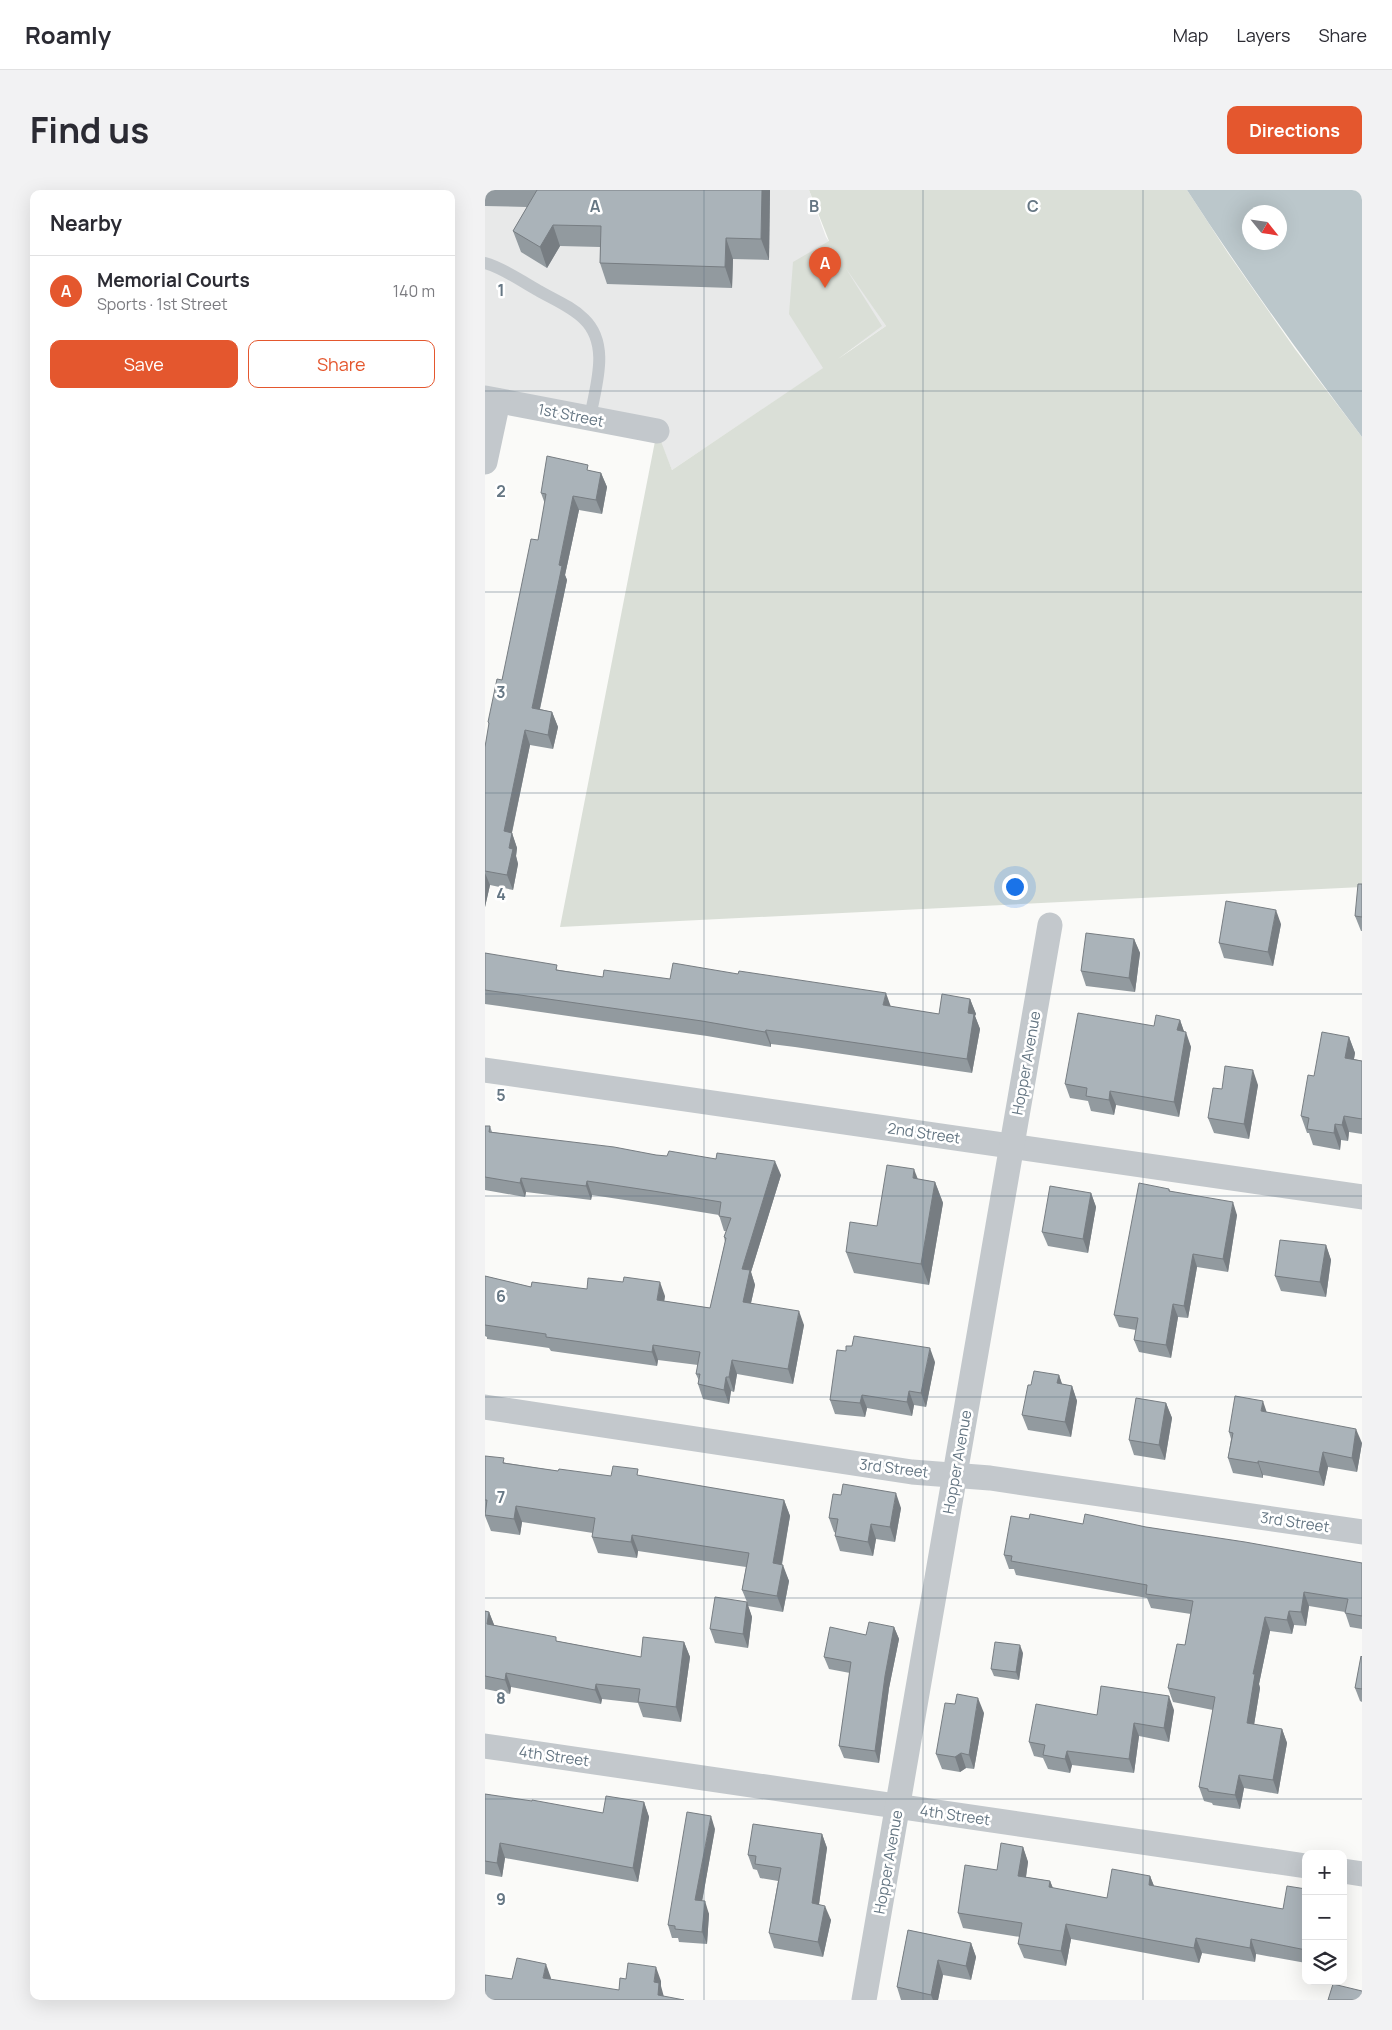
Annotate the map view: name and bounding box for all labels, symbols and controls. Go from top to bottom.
text: Roamly [25,18,111,51]
text: Map [1173,23,1208,47]
text: Layers [1236,23,1290,47]
text: Share [1318,23,1367,47]
text: Find us [30,106,149,154]
button: Directions [1227,106,1362,154]
text: A [590,195,601,217]
text: B [809,195,819,217]
text: C [1027,195,1039,217]
north arrow [1242,205,1287,250]
text: Nearby [50,209,122,237]
pin: A [809,247,841,288]
text: Memorial Courts [97,267,250,293]
text: 1 [497,279,505,301]
text: A [61,280,71,302]
text: 140 m [393,280,435,302]
text: Sports · 1st Street [97,293,228,315]
button: Save [50,340,238,388]
button: Share [248,340,435,388]
street label: 1st Street [536,398,606,432]
text: 2 [496,480,506,502]
text: 3 [496,681,506,703]
your location [1002,874,1028,900]
text: 4 [496,883,506,905]
street label: Hopper Avenue [1007,1009,1046,1117]
text: 5 [496,1084,506,1106]
street label: 2nd Street [886,1117,962,1149]
text: 6 [496,1285,506,1307]
street label: Hopper Avenue [938,1408,977,1516]
street label: 3rd Street [858,1453,930,1483]
text: 7 [497,1486,505,1508]
street label: 3rd Street [1259,1507,1331,1537]
text: 8 [496,1687,506,1709]
street label: 4th Street [517,1741,591,1771]
street label: 4th Street [918,1800,992,1830]
street label: Hopper Avenue [869,1808,908,1916]
map controls [1302,1850,1347,1985]
button: + [1302,1850,1347,1895]
text: 9 [496,1888,506,1910]
button: − [1302,1895,1347,1940]
button: layers [1302,1940,1347,1985]

